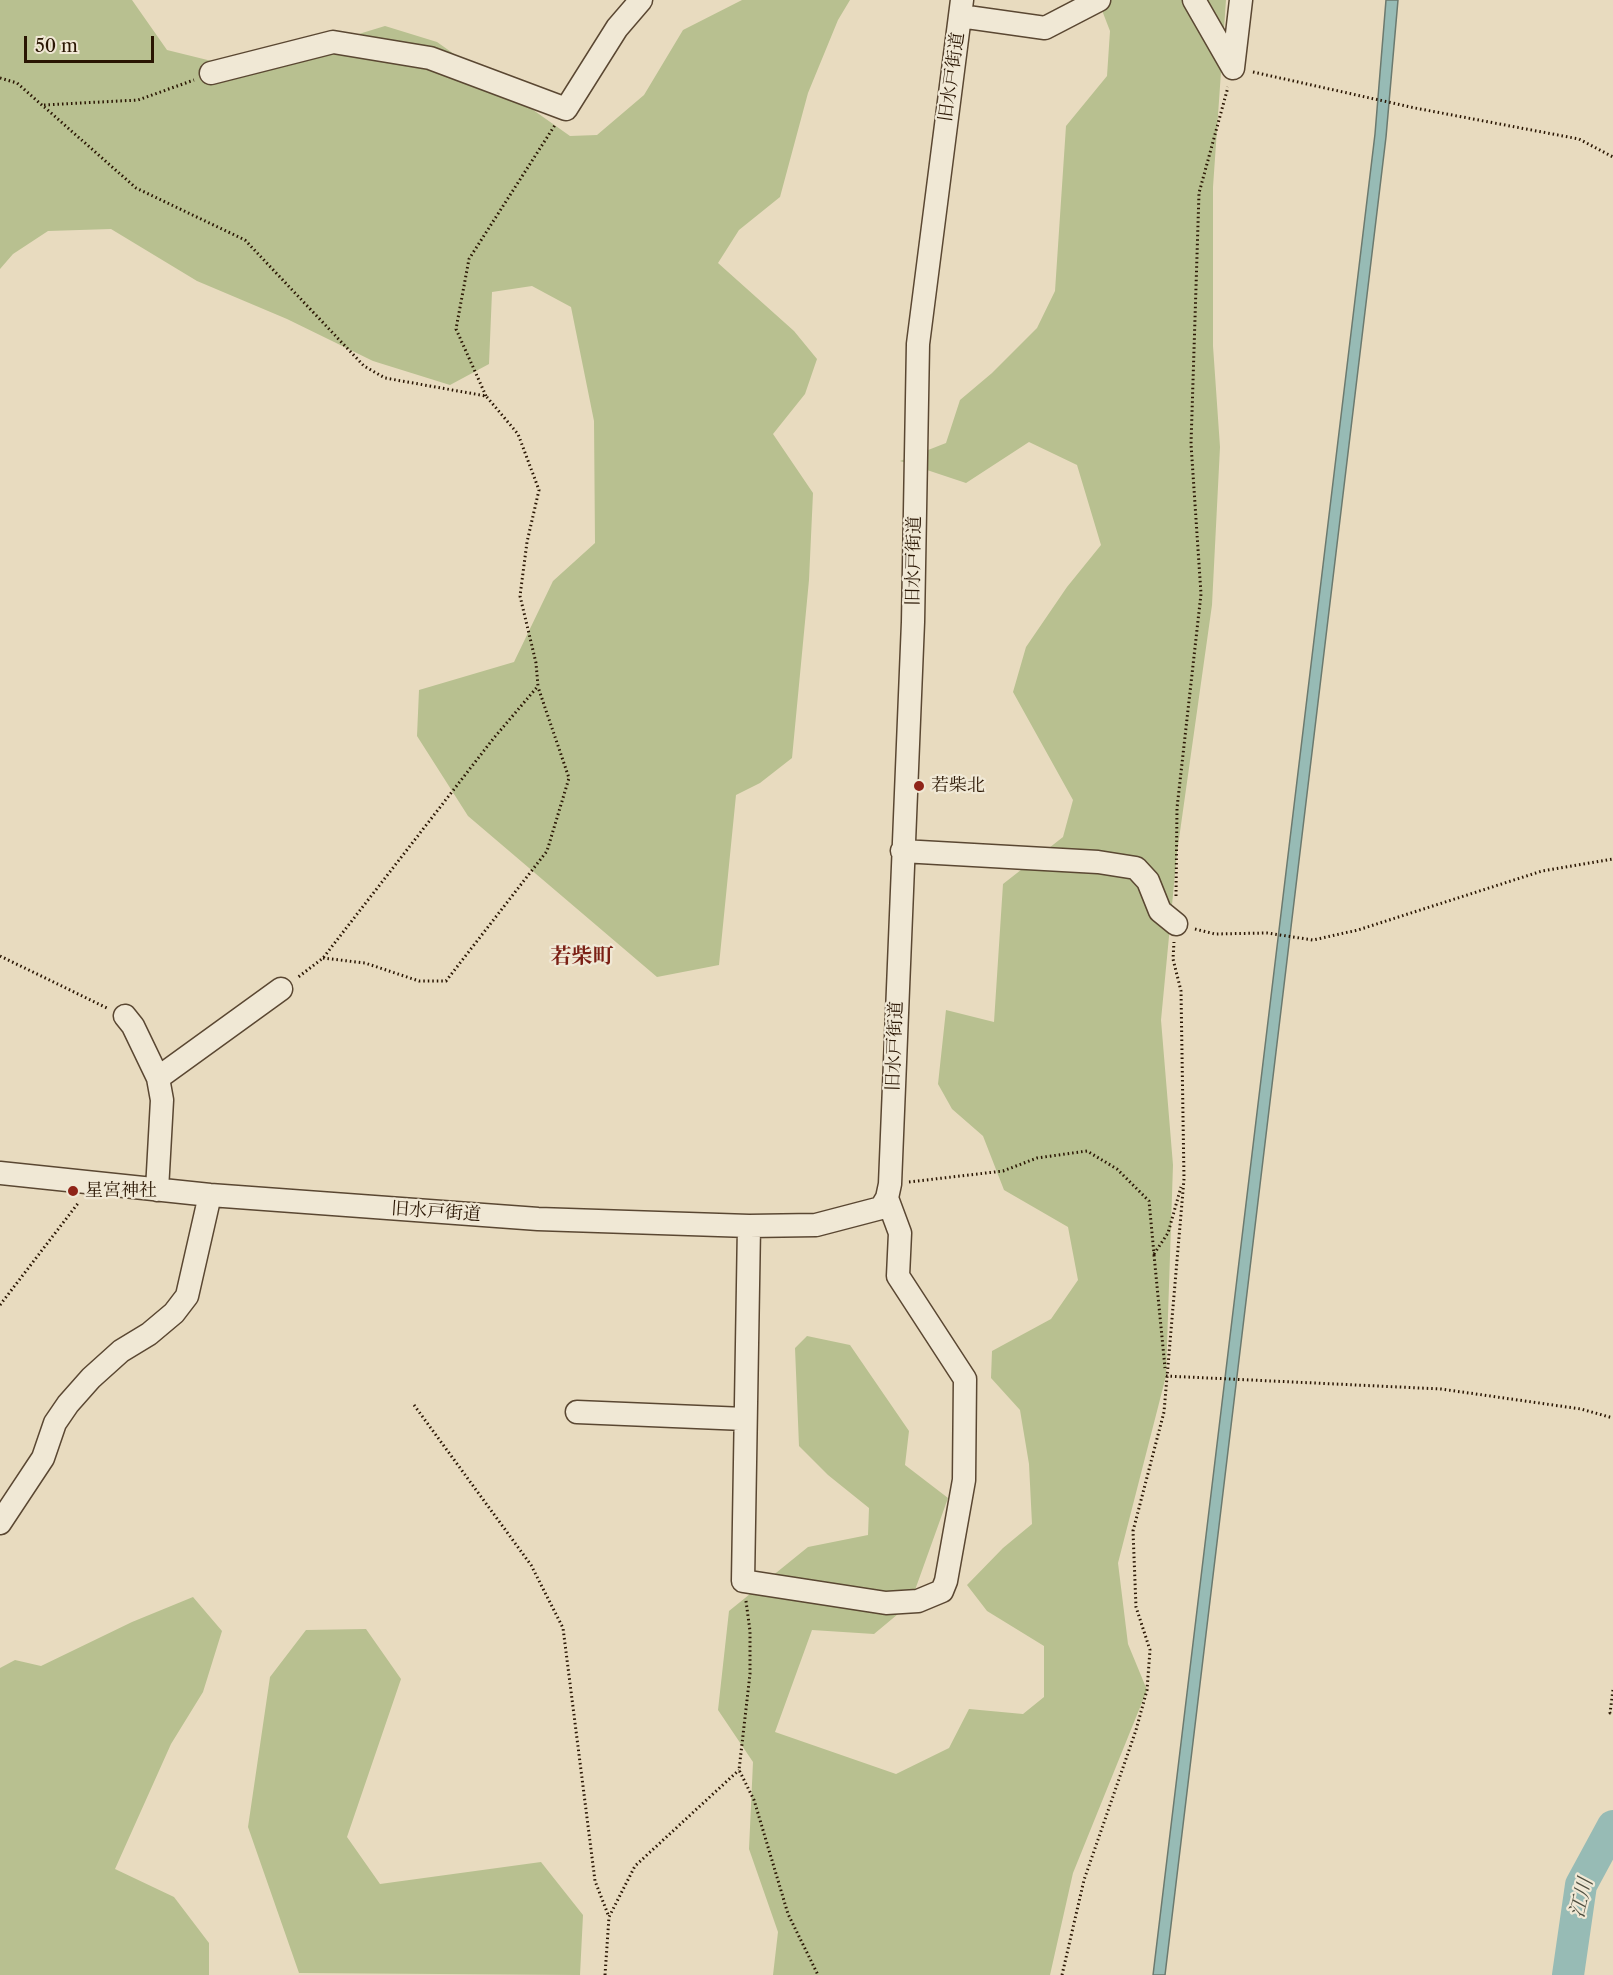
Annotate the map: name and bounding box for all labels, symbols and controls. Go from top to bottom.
scale bar [27,24,158,62]
street label: 旧水戸街道 [935,31,969,123]
text: 50 m [35,35,78,57]
street label: 旧水戸街道 [902,516,926,606]
place label: 若柴北 [931,775,985,797]
marker: 若柴北 [912,779,926,793]
district label: 若柴町 [551,944,613,970]
street label: 旧水戸街道 [883,1001,907,1091]
place label: 星宮神社 [85,1180,157,1202]
marker: 星宮神社 [66,1184,80,1198]
street label: 旧水戸街道 [390,1198,482,1226]
water label: 江川 [1566,1876,1598,1920]

